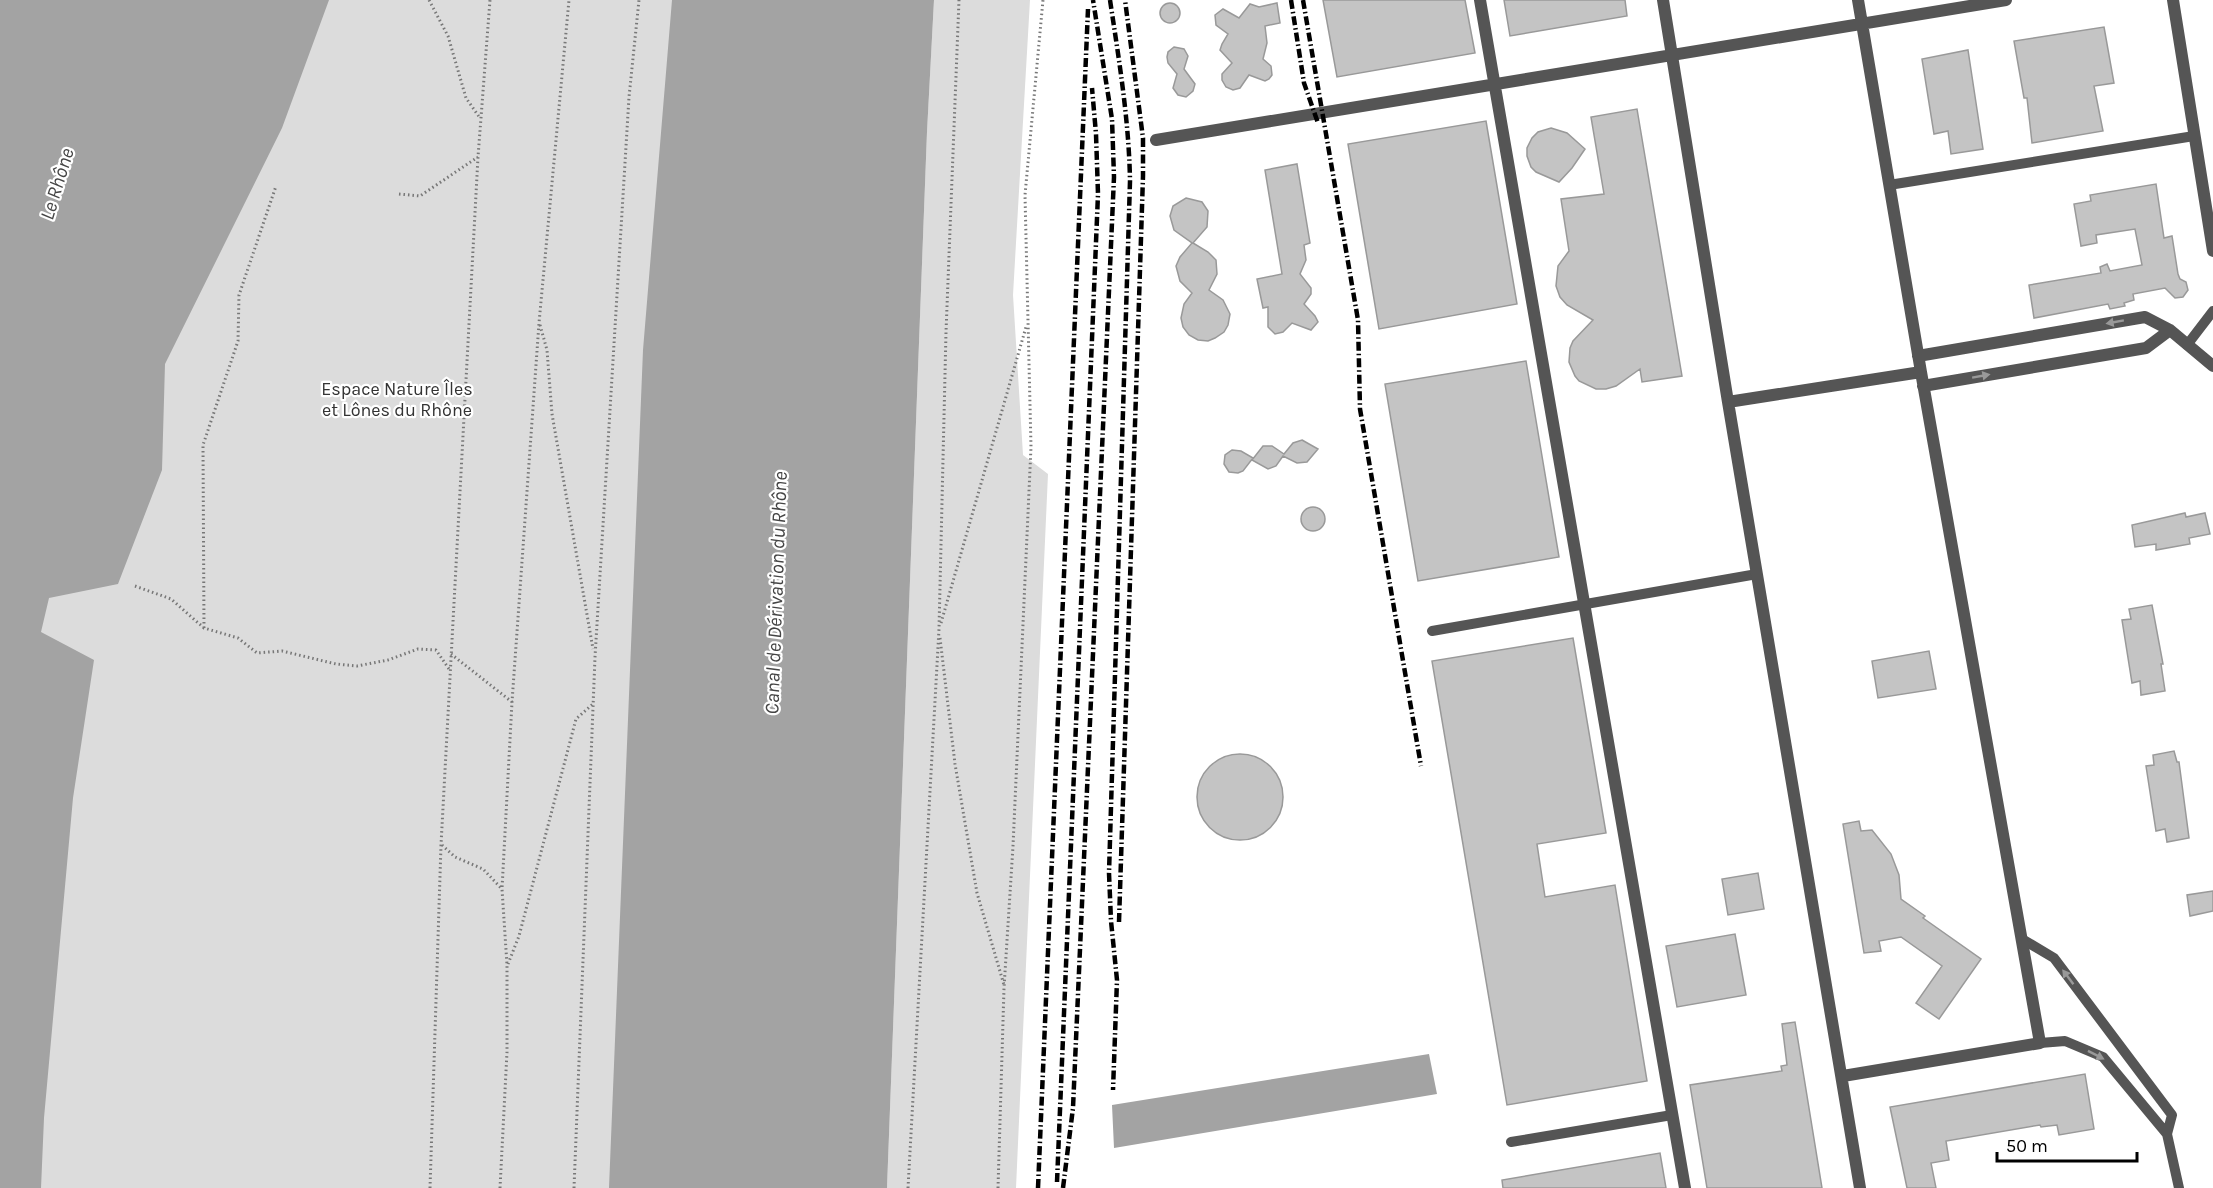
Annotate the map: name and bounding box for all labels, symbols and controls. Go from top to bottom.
water label: Le Rhône [35,145,79,223]
one-way arrow [2106,318,2125,327]
one-way arrow [1972,371,1991,380]
park label: Espace Nature Îles et Lônes du Rhône [321,378,473,421]
water label: Canal de Dérivation du Rhône [760,471,792,715]
one-way arrow [2063,969,2075,984]
one-way arrow [2087,1049,2105,1059]
scale bar [1997,1125,2136,1163]
text: 50 m [2006,1135,2048,1157]

